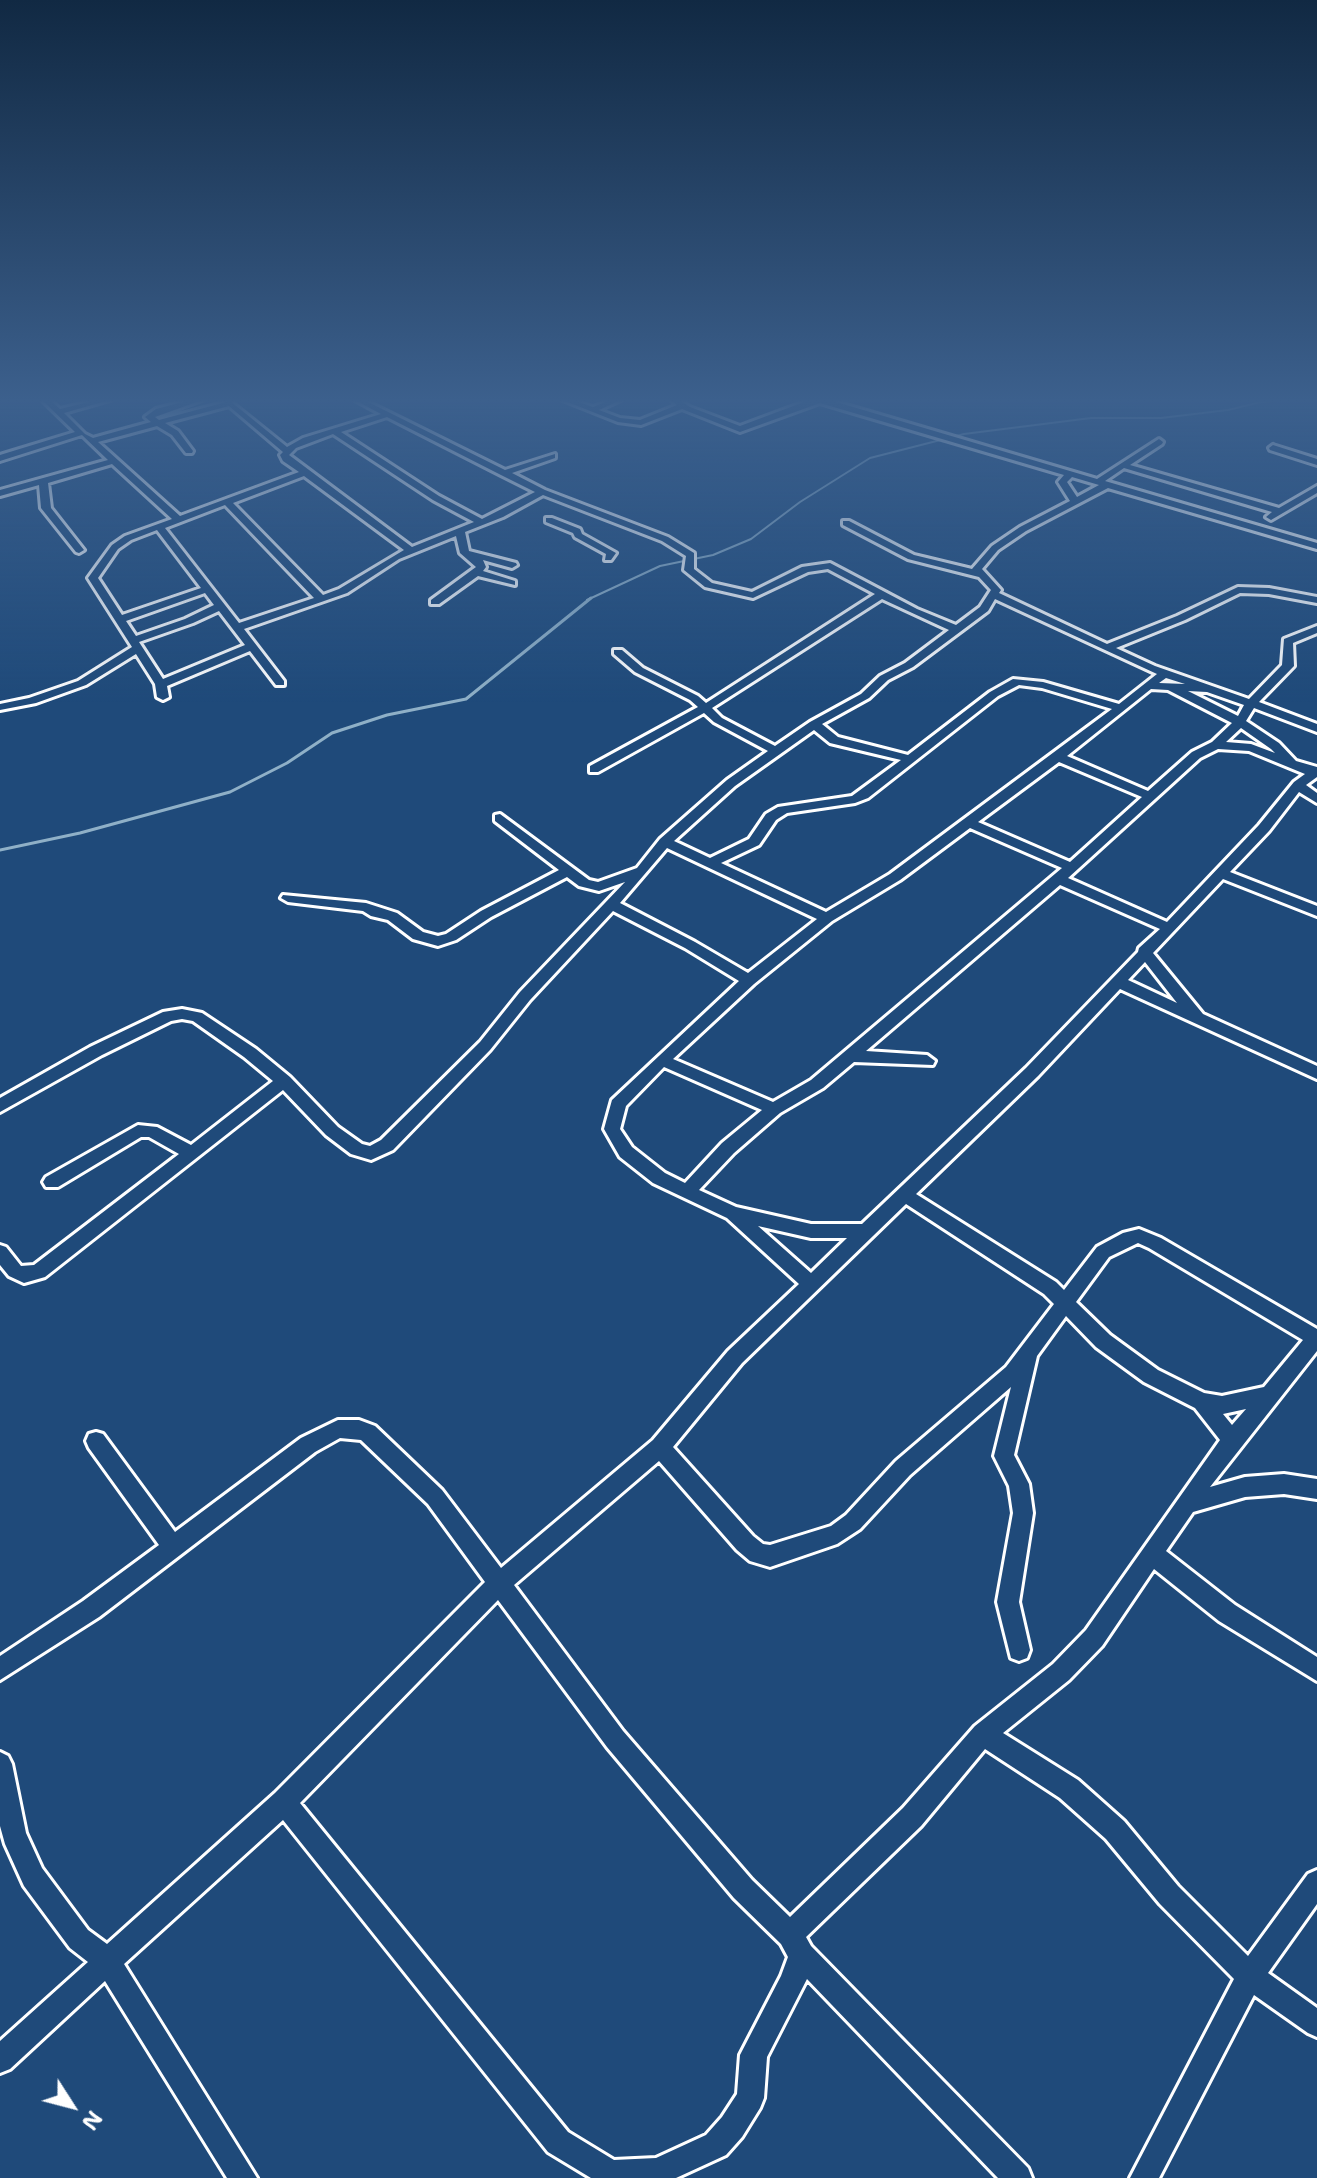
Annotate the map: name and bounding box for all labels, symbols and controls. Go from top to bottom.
north arrow [32,2066,112,2146]
text: N [75,2105,109,2136]

